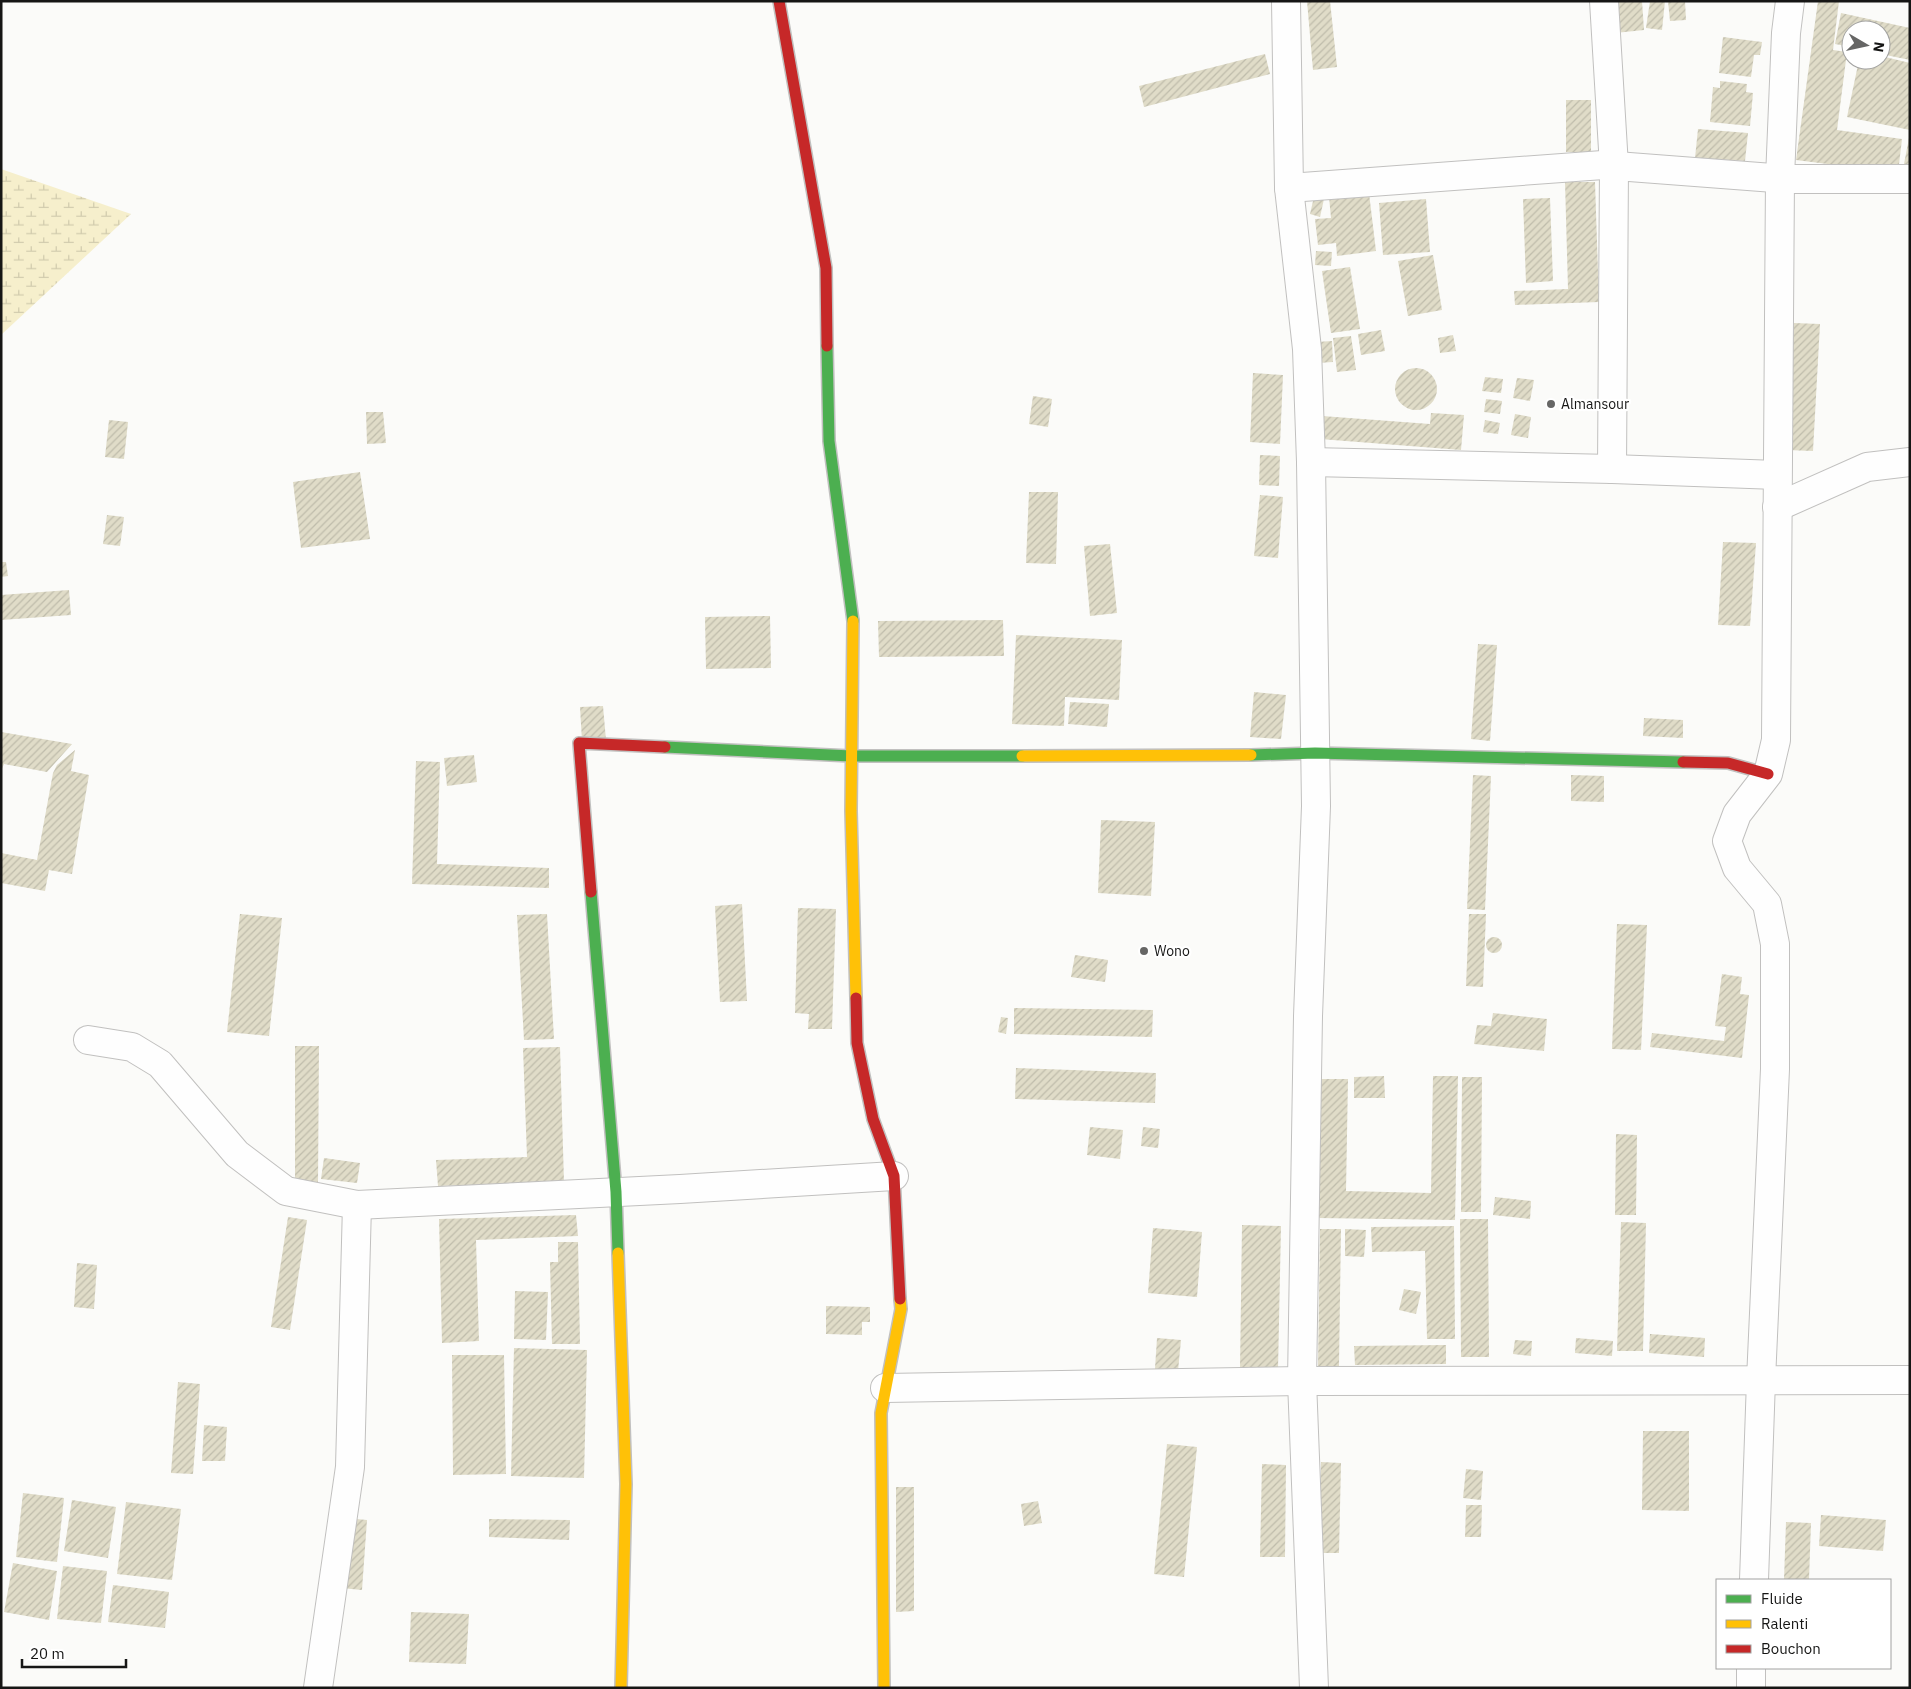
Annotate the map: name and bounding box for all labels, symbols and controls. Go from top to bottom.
north arrow [1841,20,1891,70]
text: N [1869,41,1889,53]
place label: Almansour [1561,395,1629,413]
marker: Almansour [1545,398,1557,410]
place label: Wono [1154,942,1190,960]
marker: Wono [1138,945,1150,957]
legend [1716,1579,1891,1669]
text: Fluide [1761,1589,1803,1608]
text: Ralenti [1761,1614,1808,1633]
scale bar [22,1636,126,1668]
text: Bouchon [1761,1639,1821,1658]
text: 20 m [30,1644,65,1663]

